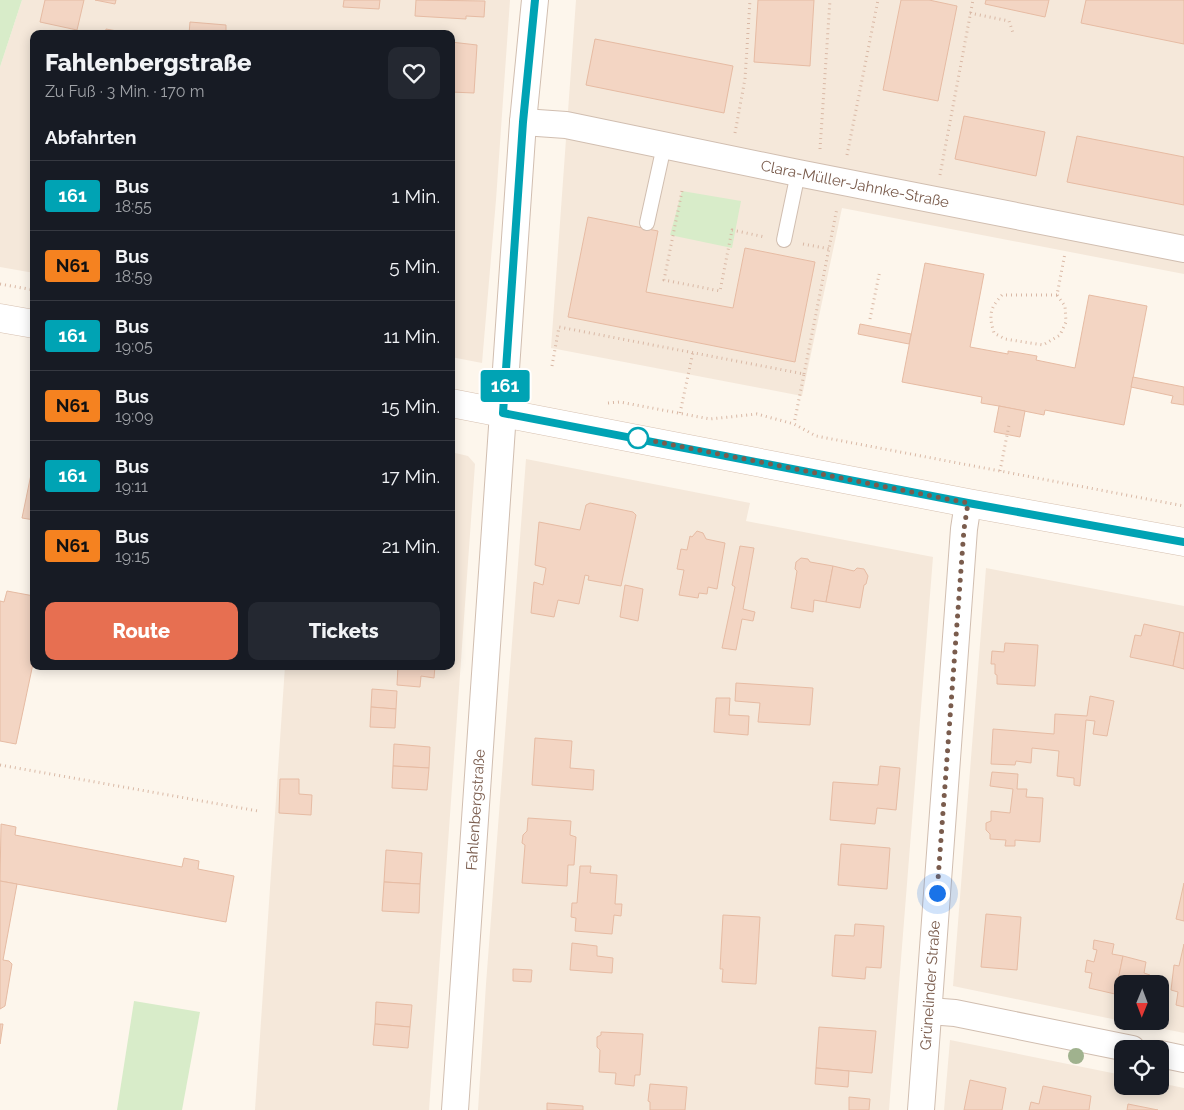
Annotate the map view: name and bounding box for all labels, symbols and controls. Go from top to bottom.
button: heart [388,47,440,99]
text: Fahlenbergstraße [45,48,252,77]
text: Zu Fuß · 3 Min. · 170 m [45,82,204,101]
text: Abfahrten [45,126,136,148]
street label: Clara-Müller-Jahnke-Straße [759,157,951,212]
text: Bus [115,175,149,197]
text: 161 [58,185,87,206]
text: 1 Min. [392,185,440,207]
text: 18:55 [115,197,152,216]
text: Bus [115,245,149,267]
text: N61 [56,255,89,276]
text: 5 Min. [389,255,440,277]
text: 18:59 [115,267,152,286]
text: Bus [115,315,149,337]
text: 161 [58,325,87,346]
text: 11 Min. [383,325,440,347]
text: 19:05 [115,337,153,356]
line badge: 161 [476,370,534,402]
text: 161 [491,375,519,396]
text: Bus [115,385,149,407]
text: N61 [56,395,89,416]
text: 15 Min. [381,395,440,417]
text: 19:09 [115,407,153,426]
unlabelled marker [627,427,649,449]
text: Bus [115,455,149,477]
text: 161 [58,465,87,486]
text: 17 Min. [381,465,440,487]
text: 19:11 [115,477,148,496]
text: Bus [115,525,149,547]
text: N61 [56,535,89,556]
text: 21 Min. [382,535,440,557]
text: 19:15 [115,547,150,566]
button: Route [45,602,238,660]
button: Tickets [248,602,440,660]
street label: Fahlenbergstraße [463,748,489,871]
your location [925,881,950,906]
street label: Grünelinder Straße [916,920,944,1051]
north arrow [1114,975,1169,1030]
map controls [1114,975,1169,1095]
button: locate [1114,1040,1169,1095]

